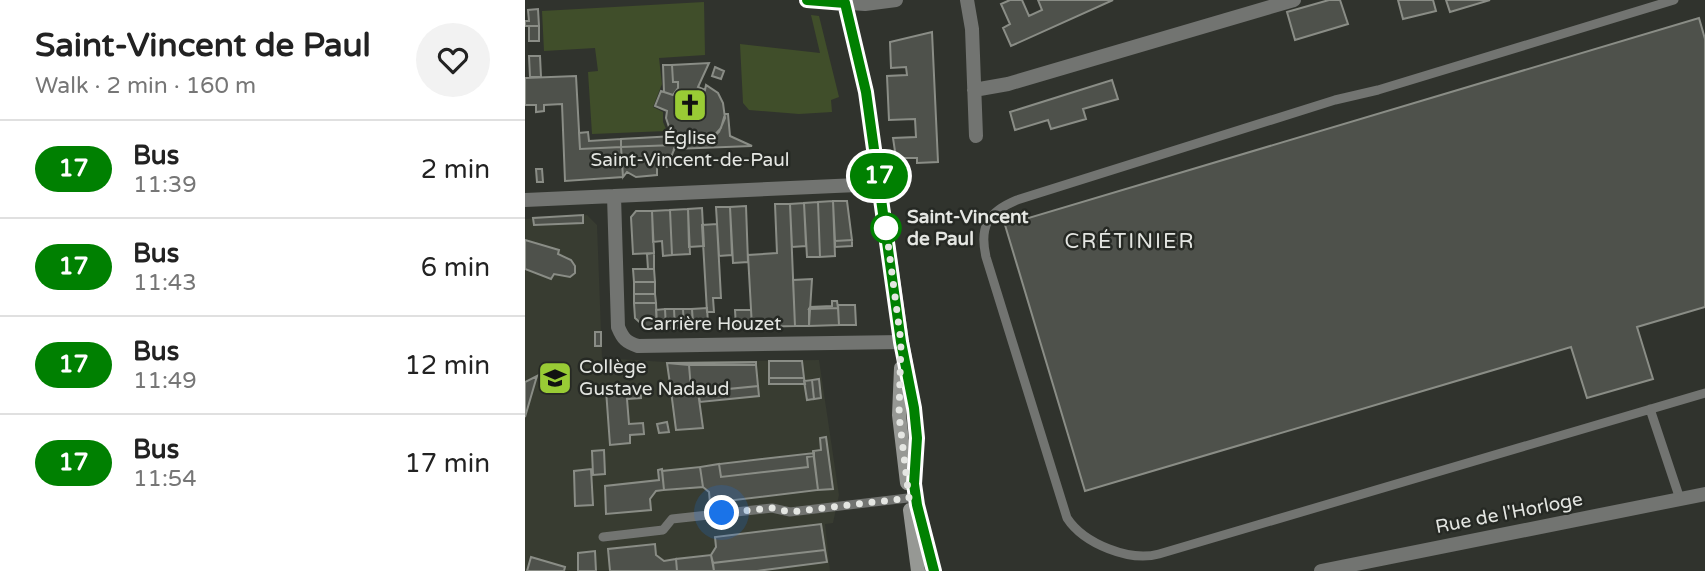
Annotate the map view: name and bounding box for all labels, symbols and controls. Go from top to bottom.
button: heart [416,23,490,97]
text: Saint-Vincent de Paul [35,26,371,65]
text: Walk · 2 min · 160 m [35,72,256,100]
church icon: Église Saint-Vincent-de-Paul [671,86,709,124]
place label: Église Saint-Vincent-de-Paul [591,127,789,171]
text: Bus [133,140,179,171]
line badge: 17 [847,153,911,199]
text: 17 [58,154,89,183]
text: 2 min [421,154,490,185]
text: 17 [864,161,894,190]
text: 11:39 [133,171,197,199]
place label: Saint-Vincent de Paul [907,206,1029,250]
marker: Saint-Vincent de Paul [871,213,901,243]
district label: CRÉTINIER [1065,229,1195,254]
text: Bus [133,238,179,269]
text: 17 [58,252,89,281]
text: 6 min [421,252,490,283]
text: 11:43 [133,269,197,297]
street label: Carrière Houzet [640,313,782,335]
text: Bus [133,336,179,367]
text: 17 [58,350,89,379]
text: 12 min [404,350,490,381]
place label: Collège Gustave Nadaud [579,356,729,400]
school or university icon: Collège Gustave Nadaud [536,359,574,397]
text: 11:49 [133,367,197,395]
text: Bus [133,434,179,465]
text: 17 [58,448,89,477]
text: 17 min [404,448,490,479]
text: 11:54 [133,465,197,493]
street label: Rue de l'Horloge [1434,488,1584,538]
your location [704,495,739,530]

